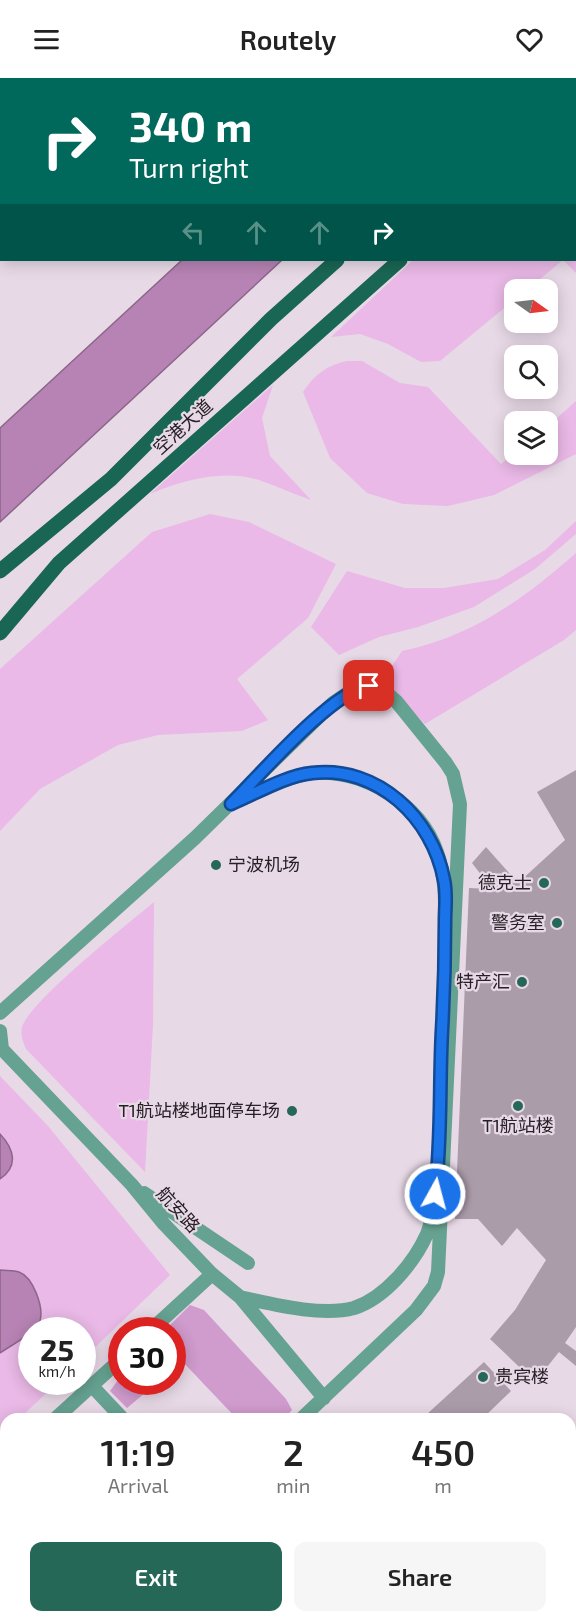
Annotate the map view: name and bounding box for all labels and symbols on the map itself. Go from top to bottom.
north arrow [504,279,558,333]
street label: 空港大道 [148,394,216,459]
pin [343,660,394,711]
place label: 宁波机场 [228,853,300,875]
marker: 宁波机场 [209,858,223,872]
place label: 德克士 [478,871,532,893]
marker: 德克士 [537,876,551,890]
place label: 警务室 [491,911,545,933]
marker: 警务室 [550,916,564,930]
place label: 特产汇 [456,970,510,992]
marker: 特产汇 [515,975,529,989]
place label: T1航站楼地面停车场 [118,1099,280,1121]
marker: T1航站楼 [511,1099,525,1113]
marker: T1航站楼地面停车场 [285,1104,299,1118]
place label: T1航站楼 [482,1114,554,1136]
position arrow [403,1162,467,1226]
street label: 航安路 [153,1182,205,1237]
speed limit sign: 30 [108,1317,186,1395]
place label: 贵宾楼 [495,1365,549,1387]
marker: 贵宾楼 [476,1370,490,1384]

